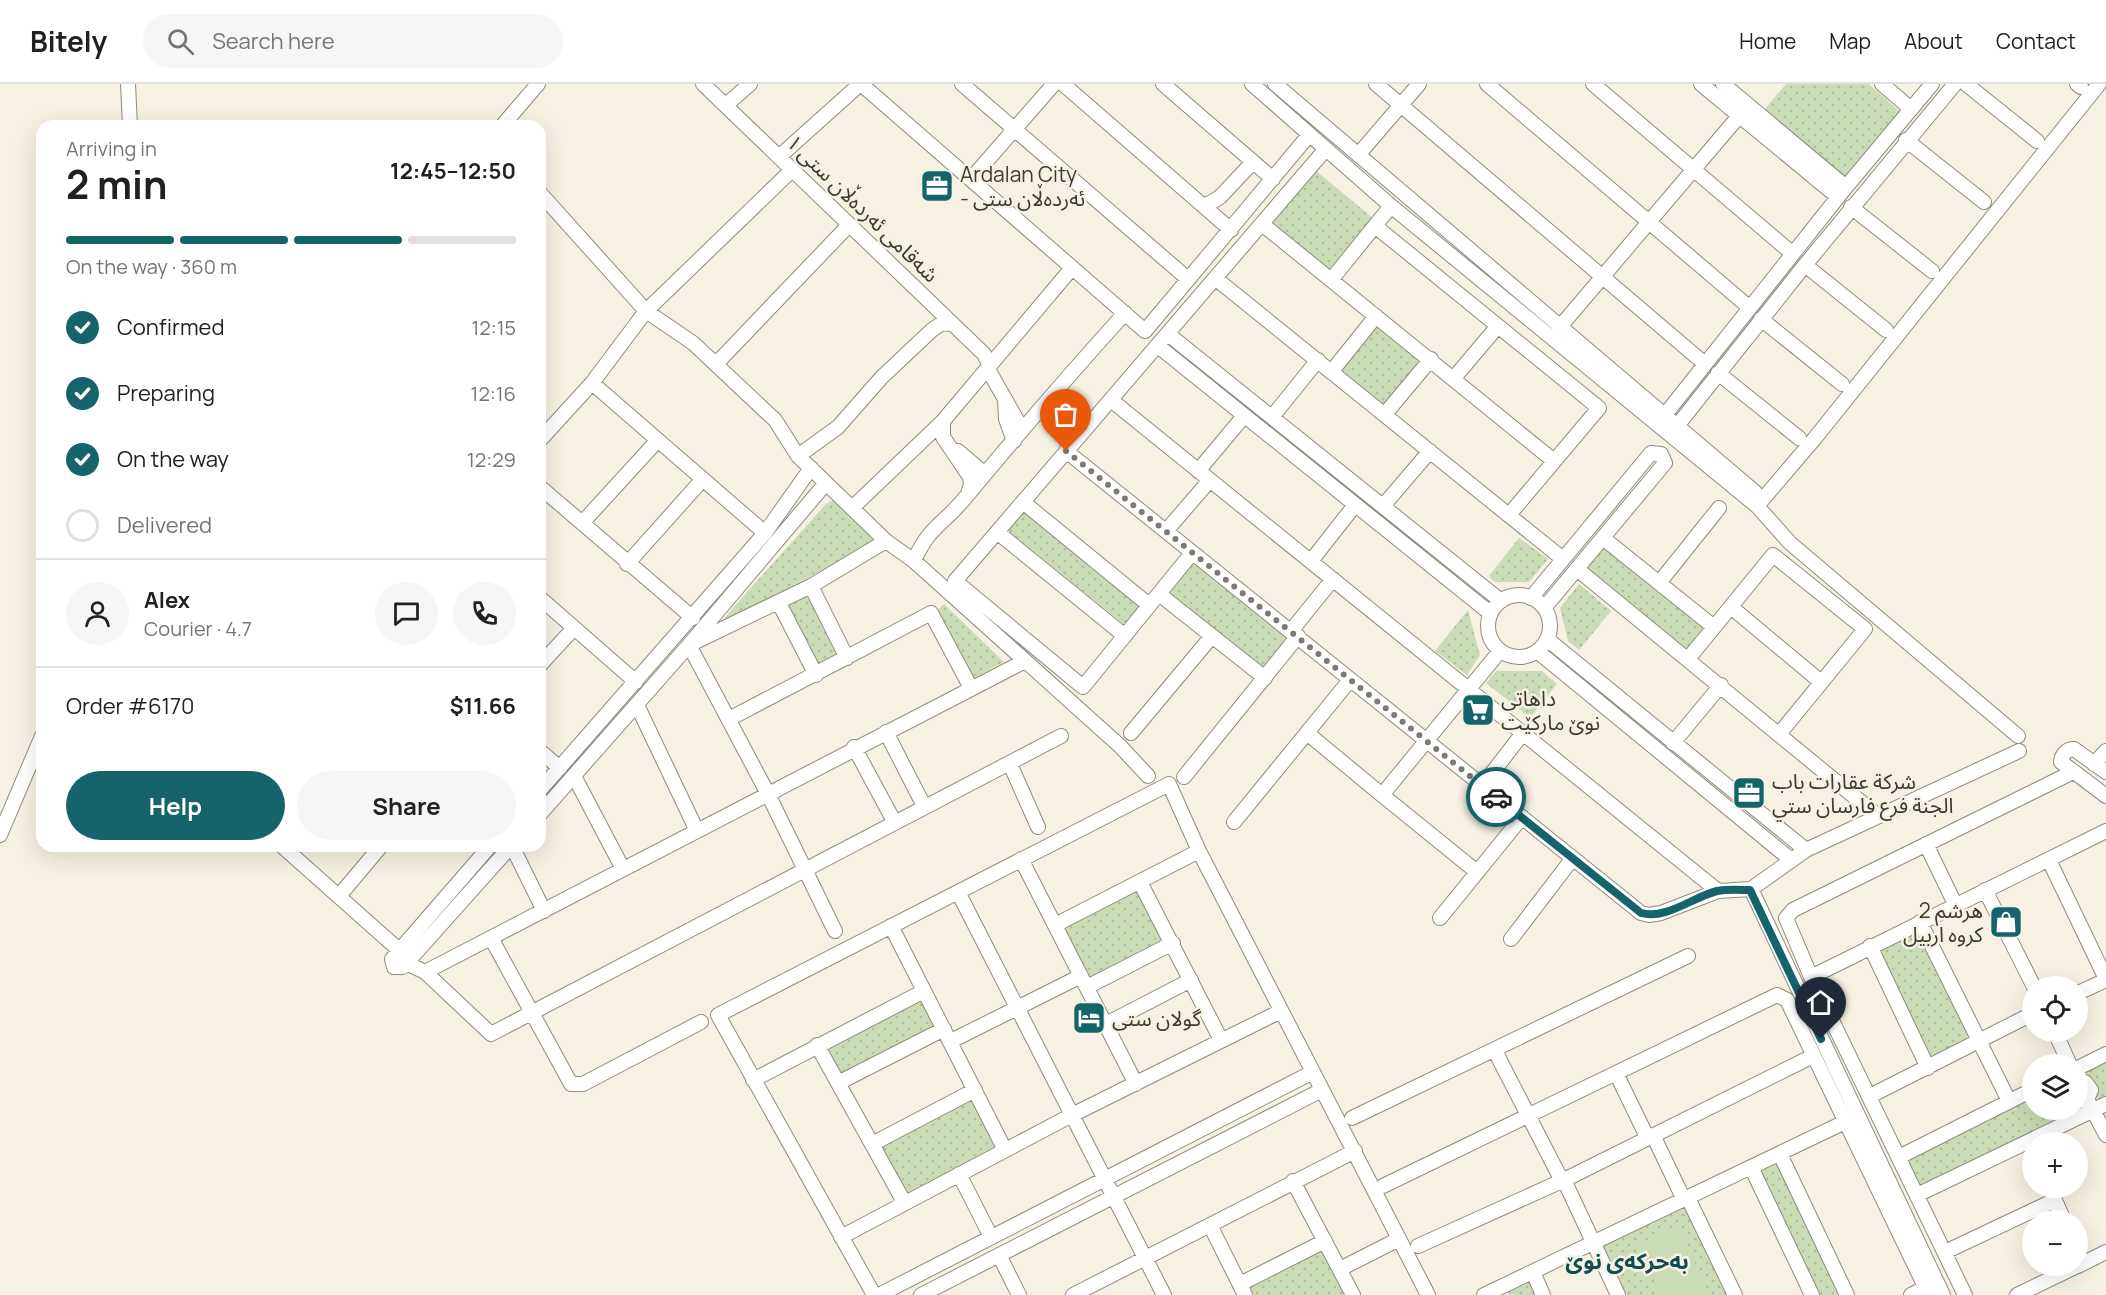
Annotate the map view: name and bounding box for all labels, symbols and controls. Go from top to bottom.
search box [143,14,563,68]
text: Bitely [30,22,107,60]
icon: search [164,25,197,58]
text: Search here [212,26,335,56]
text: Home [1739,27,1796,55]
text: Map [1829,27,1871,55]
text: About [1904,27,1963,55]
text: Contact [1996,27,2076,55]
street label: شەقامی ئەردەڵان ستی ١ [781,127,946,288]
text: Arriving in [66,135,157,162]
text: 12:45–12:50 [390,156,516,186]
text: 2 min [66,157,167,211]
place label: Ardalan City - ئەردەڵان ستی [960,160,1085,212]
office icon: Ardalan City - ئەردەڵان ستی [919,168,955,204]
text: On the way · 360 m [66,253,237,280]
icon: check [66,311,99,344]
text: Confirmed [117,312,225,342]
text: 12:15 [471,314,516,341]
icon: check [66,377,99,410]
text: Preparing [117,378,215,408]
text: 12:16 [471,380,516,407]
pin [1040,389,1091,451]
icon: bag [1049,398,1082,431]
icon: check [66,443,99,476]
text: On the way [117,444,229,474]
text: 12:29 [467,446,516,473]
text: Delivered [117,510,212,540]
button: person [66,582,129,645]
button: chat [375,582,438,645]
button: phone [453,582,516,645]
text: Alex [144,585,190,615]
text: Courier · 4.7 [144,615,252,642]
place label: داهاتی نوێ مارکێت [1501,684,1600,736]
text: Order #6170 [66,691,194,721]
text: $11.66 [450,691,516,721]
supermarket icon: داهاتی نوێ مارکێت [1460,692,1496,728]
courier [1466,767,1526,827]
place label: شرکة عقارات باب الجنة فرع فارسان ستي [1772,767,1953,822]
button: Help [66,771,285,840]
button: Share [297,771,516,840]
office icon: شرکة عقارات باب الجنة فرع فارسان ستي [1731,775,1767,811]
icon: car [1480,781,1513,814]
place label: هرشم 2 كروه اربيل [1903,896,1983,948]
shop icon: هرشم 2 كروه اربيل [1988,904,2024,940]
map controls [2022,976,2088,1276]
button: locate [2022,976,2088,1042]
pin [1795,977,1846,1039]
icon: home [1804,986,1837,1019]
hotel icon: گولان ستی [1071,1000,1107,1036]
place label: گولان ستی [1112,1004,1201,1032]
button: layers [2022,1054,2088,1120]
button: + [2022,1132,2088,1198]
button: − [2022,1210,2088,1276]
district label: بەحرکەی نوێ [1565,1246,1689,1276]

